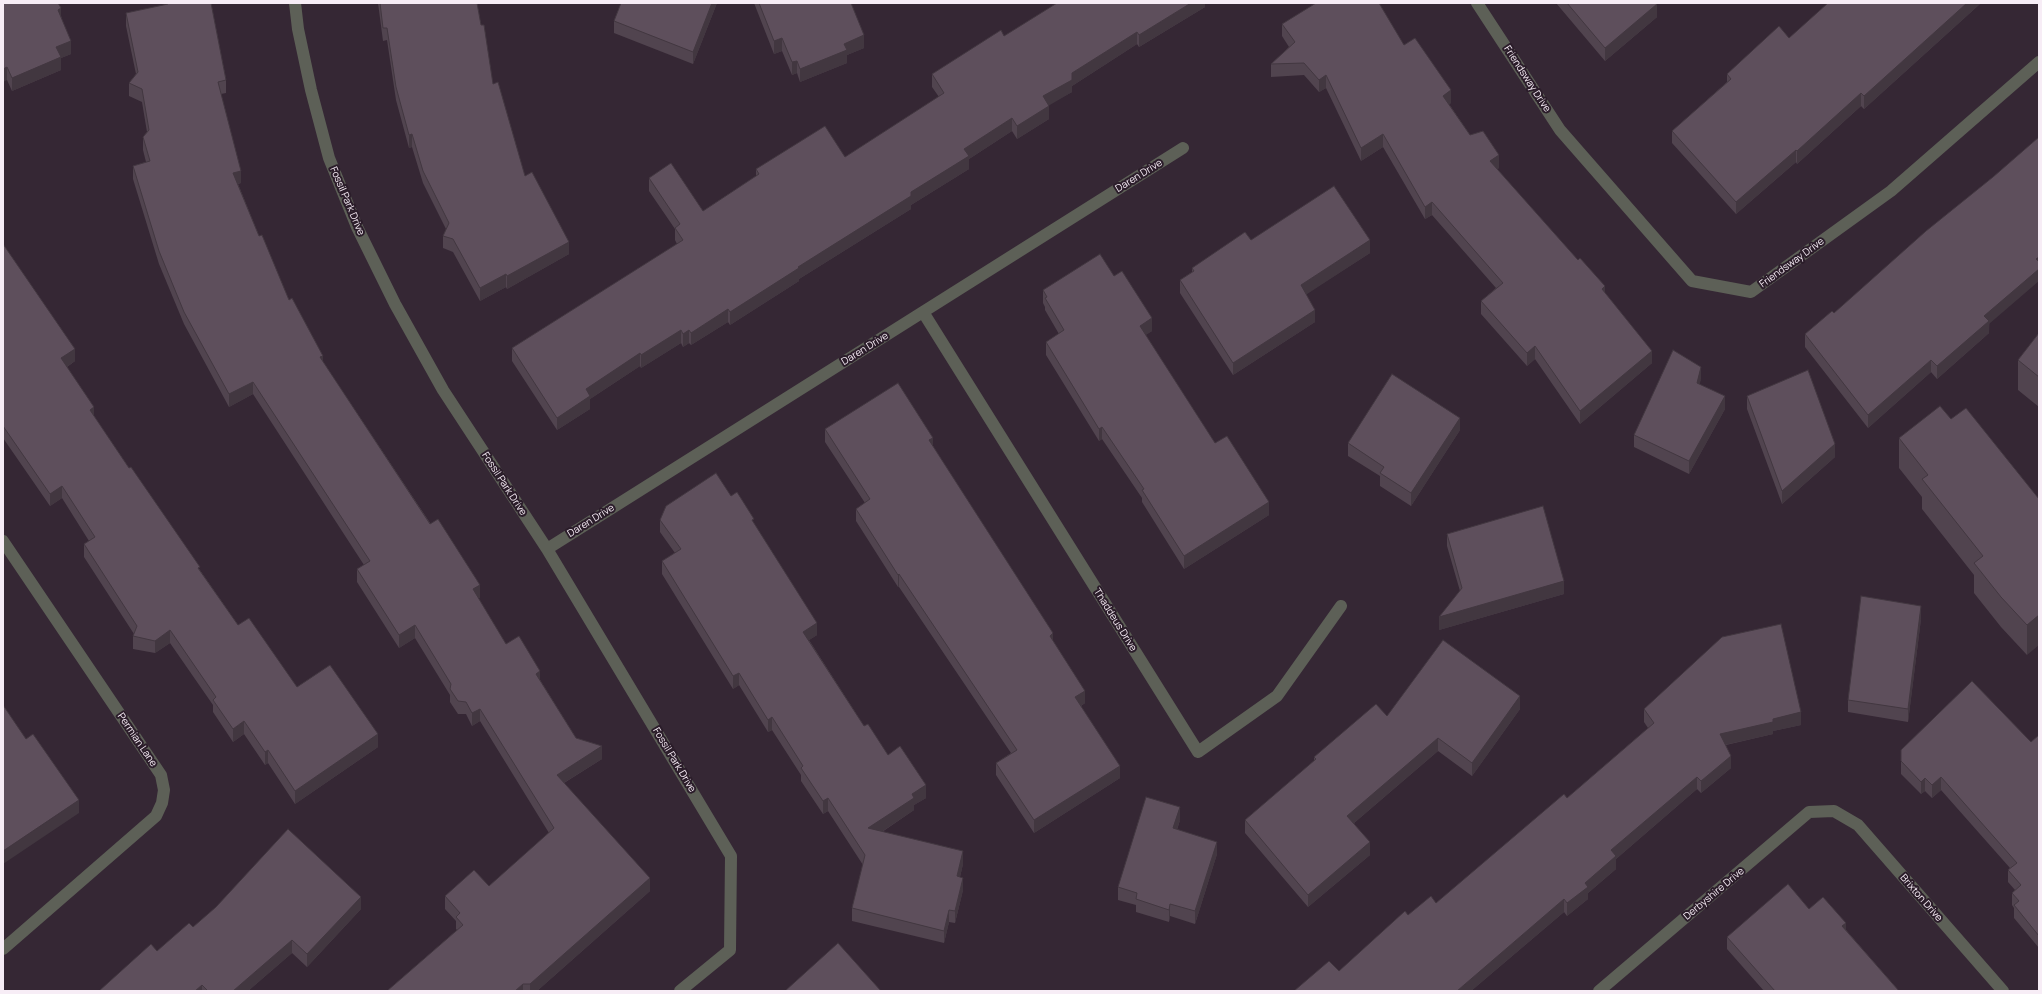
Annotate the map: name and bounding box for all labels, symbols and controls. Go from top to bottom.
street label: Friendsway Drive [1501,44,1553,114]
street label: Daren Drive [1113,157,1165,195]
street label: Fossil Park Drive [327,165,367,237]
street label: Friendsway Drive [1757,236,1827,290]
street label: Daren Drive [839,330,891,368]
street label: Fossil Park Drive [479,450,529,518]
street label: Daren Drive [565,502,617,540]
street label: Thaddeus Drive [1091,586,1139,654]
street label: Permian Lane [115,711,159,769]
street label: Fossil Park Drive [650,726,698,794]
street label: Derbyshire Drive [1681,865,1747,923]
street label: Brixton Drive [1897,872,1945,924]

